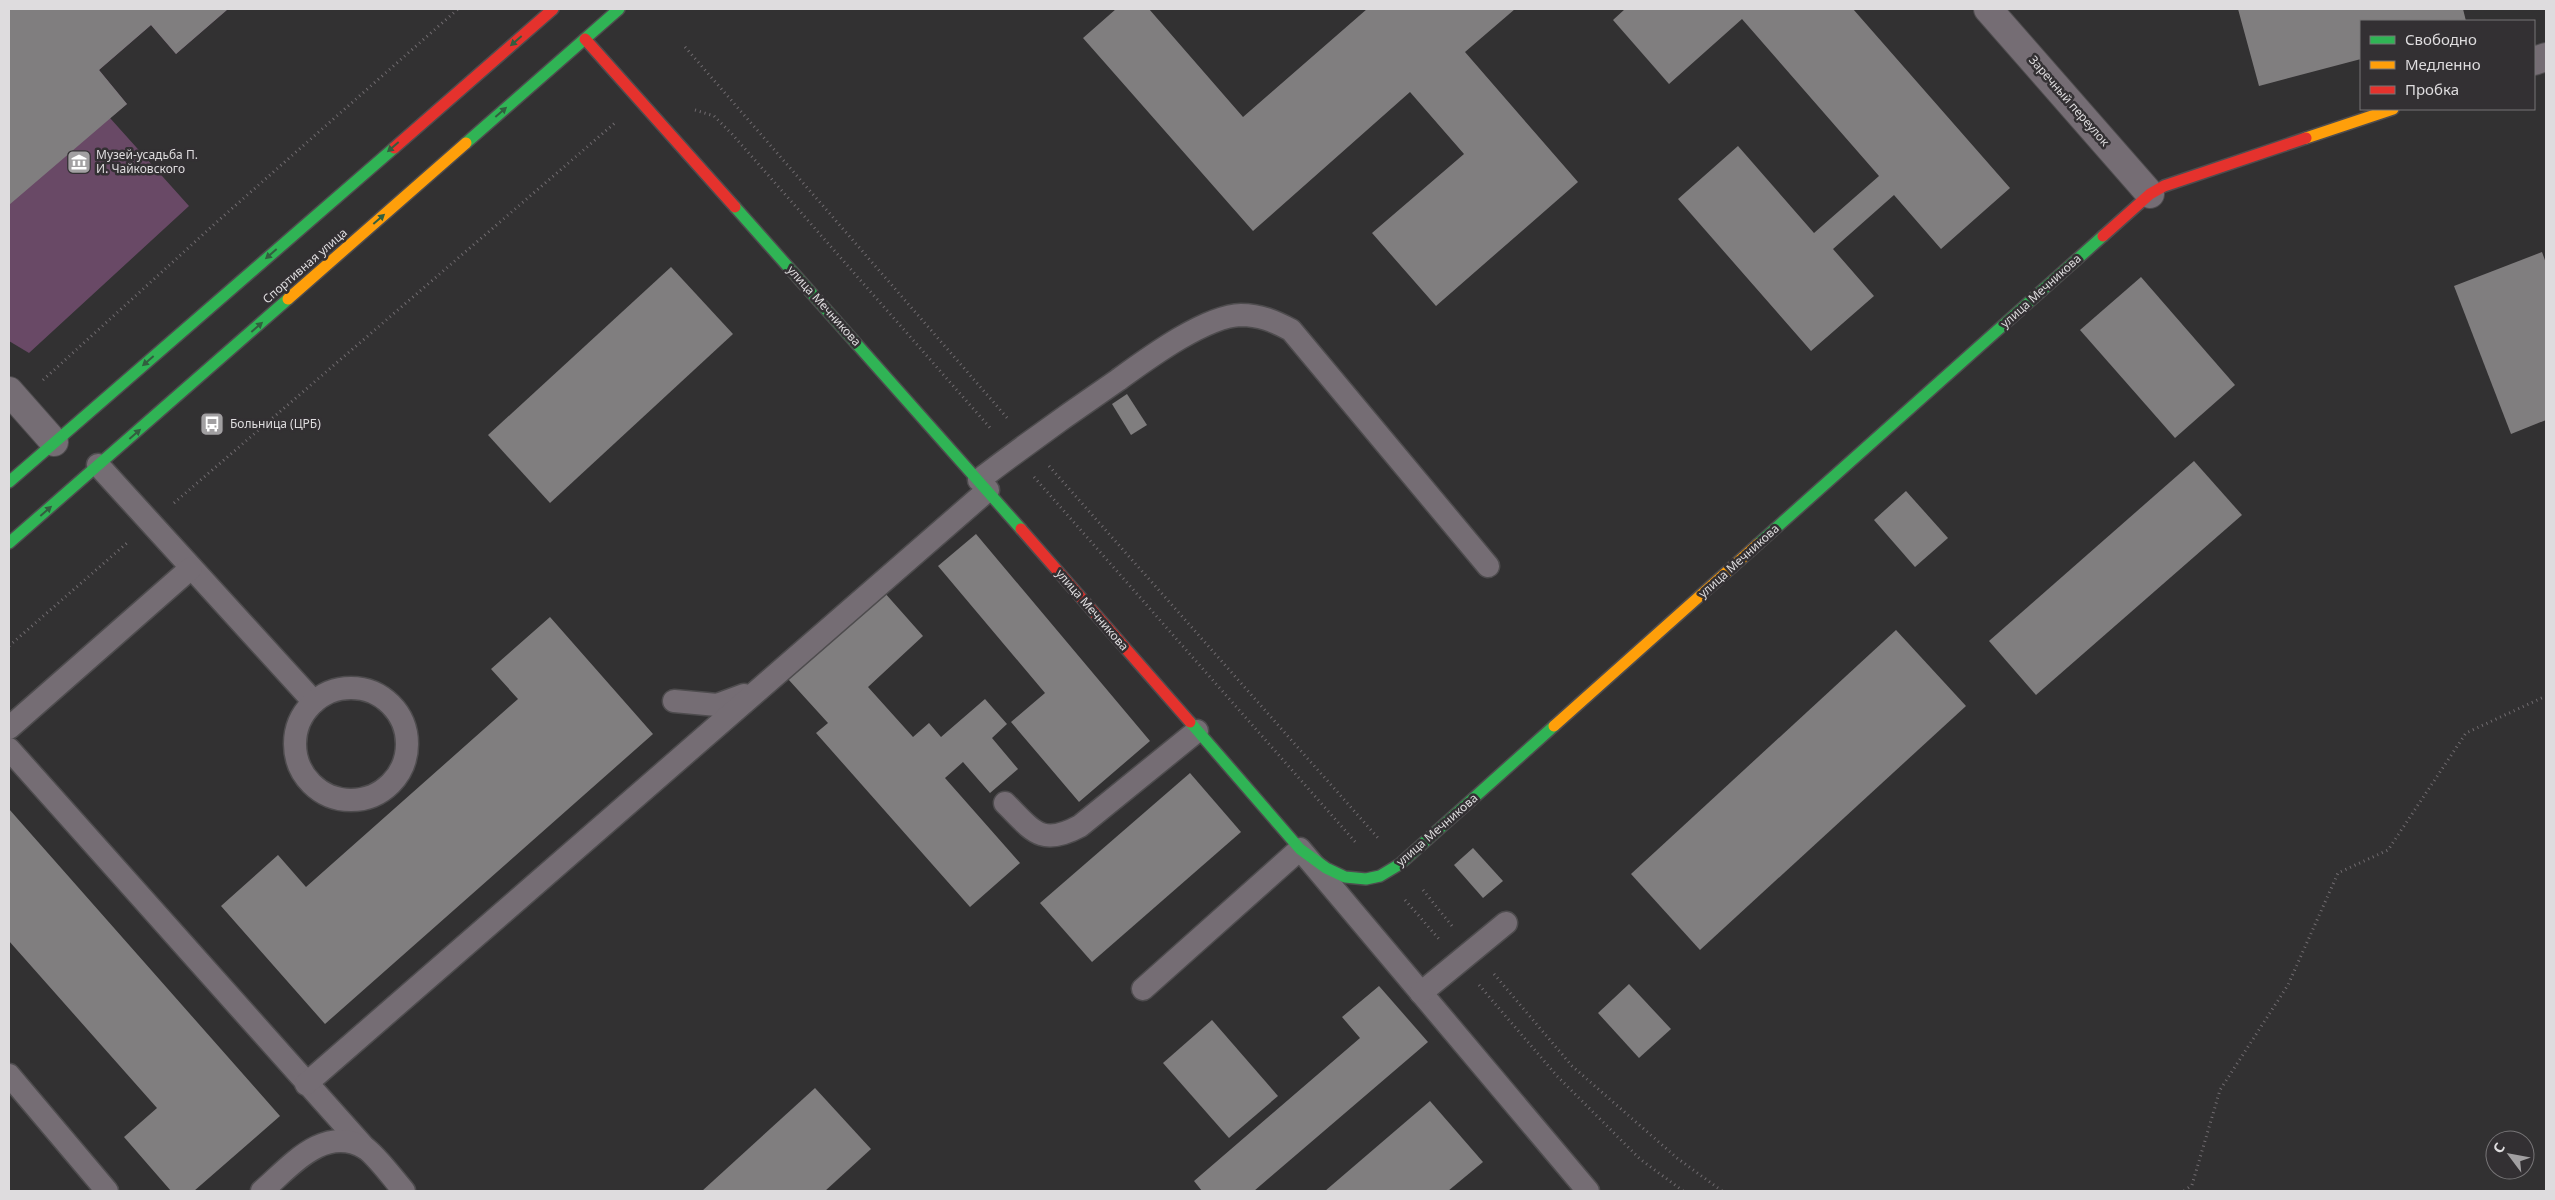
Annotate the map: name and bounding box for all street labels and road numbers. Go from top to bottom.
street label: Заречный переулок [2025,52,2114,150]
street label: Спортивная улица [259,224,351,307]
street label: улица Мечникова [1997,250,2085,331]
street label: улица Мечникова [784,262,865,350]
street label: улица Мечникова [1695,520,1783,601]
street label: улица Мечникова [1052,565,1133,654]
street label: улица Мечникова [1392,789,1481,870]

